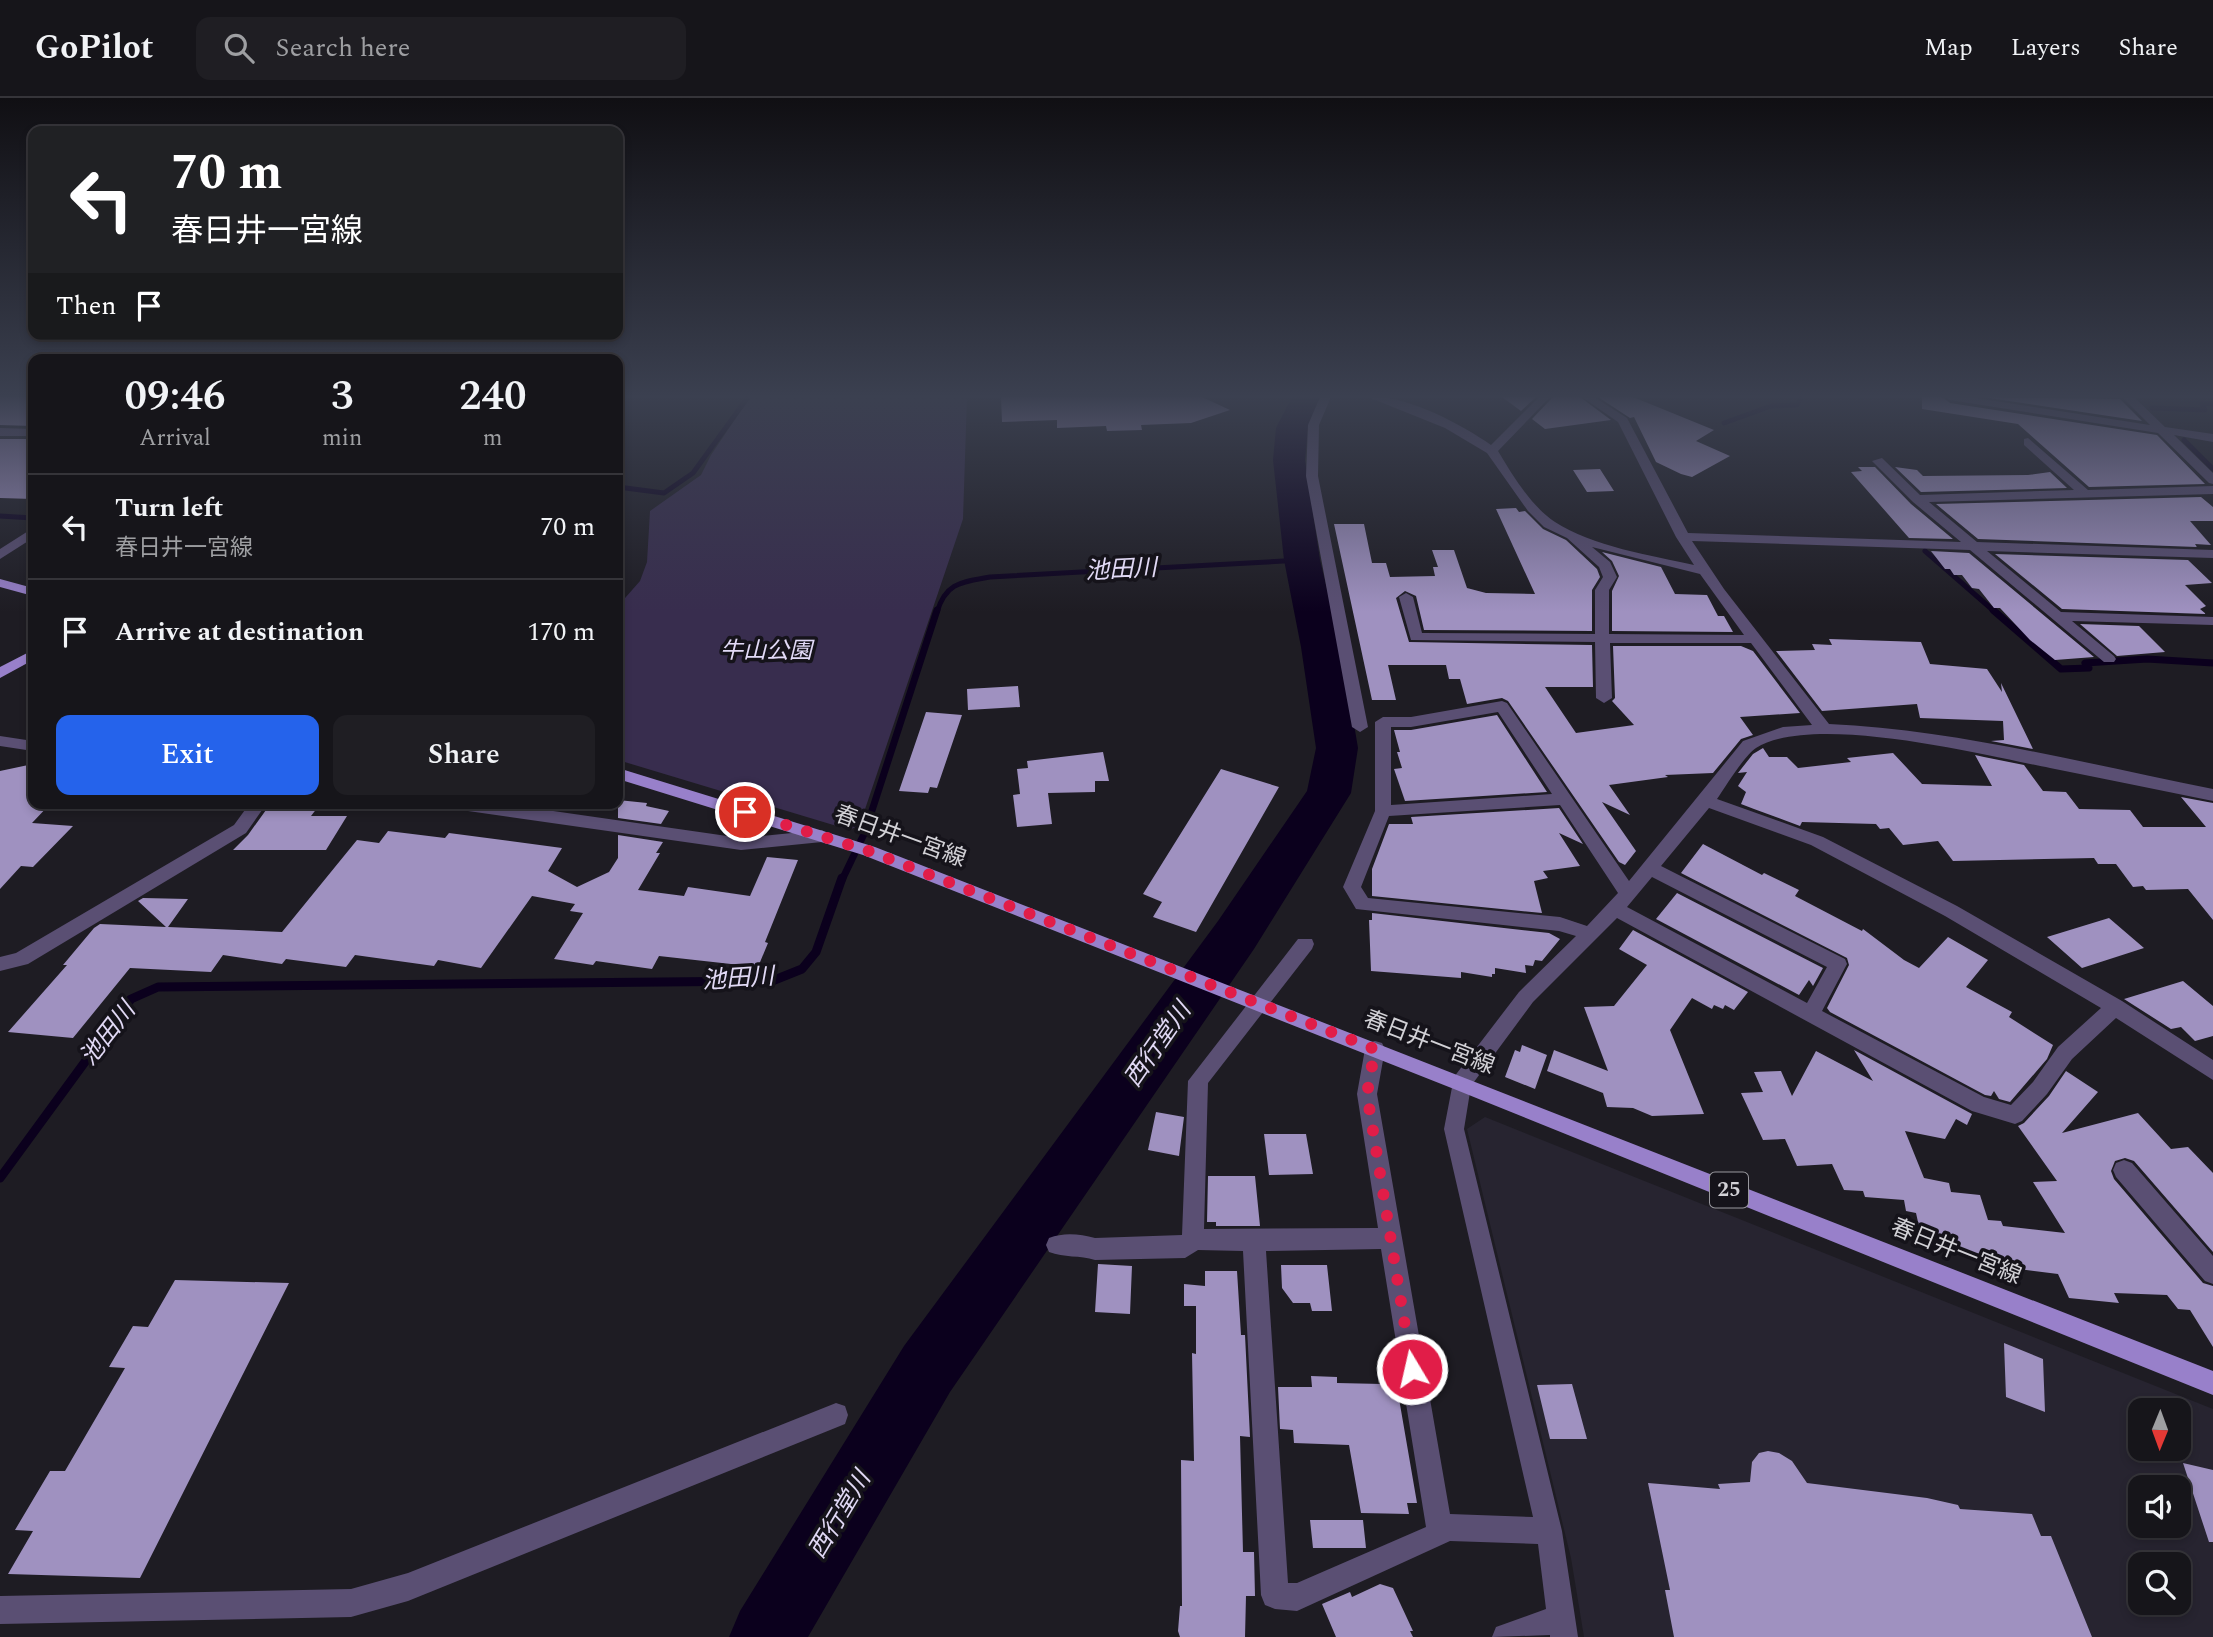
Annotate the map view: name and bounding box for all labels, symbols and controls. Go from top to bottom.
search box [196,17,686,80]
text: GoPilot [35,23,154,73]
text: Search here [276,28,410,68]
icon: search [220,29,258,67]
text: Map [1924,30,1973,66]
text: Layers [2011,30,2081,66]
text: Share [2119,30,2178,66]
text: 70 m [171,136,282,211]
icon: left [56,154,147,245]
text: 春日井一宮線 [171,207,363,256]
text: Then [56,286,116,326]
icon: arrive [130,287,168,325]
text: 09:46 [125,365,226,428]
text: 3 [331,365,353,428]
text: 240 [459,365,526,428]
text: Arrival [139,421,211,456]
text: min [322,421,362,456]
text: m [483,421,503,456]
text: Turn left [115,488,223,528]
text: 70 m [540,507,595,547]
icon: left [56,508,94,546]
text: 春日井一宮線 [115,531,253,566]
water label: 池田川 [1084,550,1161,590]
text: Arrive at destination [115,612,364,652]
text: 170 m [527,612,595,652]
icon: arrive [56,613,94,651]
park label: 牛山公園 [720,634,815,669]
button: Exit [56,715,319,795]
button: Share [333,715,595,795]
pin [715,782,775,842]
icon: arrive [726,793,764,831]
street label: 春日井一宮線 [829,797,971,877]
water label: 池田川 [701,958,778,999]
water label: 池田川 [72,992,146,1073]
water label: 西行堂川 [1116,993,1202,1095]
street label: 春日井一宮線 [1358,1002,1500,1084]
road number: 25 [1710,1172,1748,1208]
street label: 春日井一宮線 [1885,1210,2027,1294]
position arrow [1375,1332,1449,1406]
north arrow [2128,1398,2191,1461]
map controls [2128,1398,2191,1615]
water label: 西行堂川 [800,1462,882,1565]
button: sound [2128,1475,2191,1538]
button: search [2128,1552,2191,1615]

